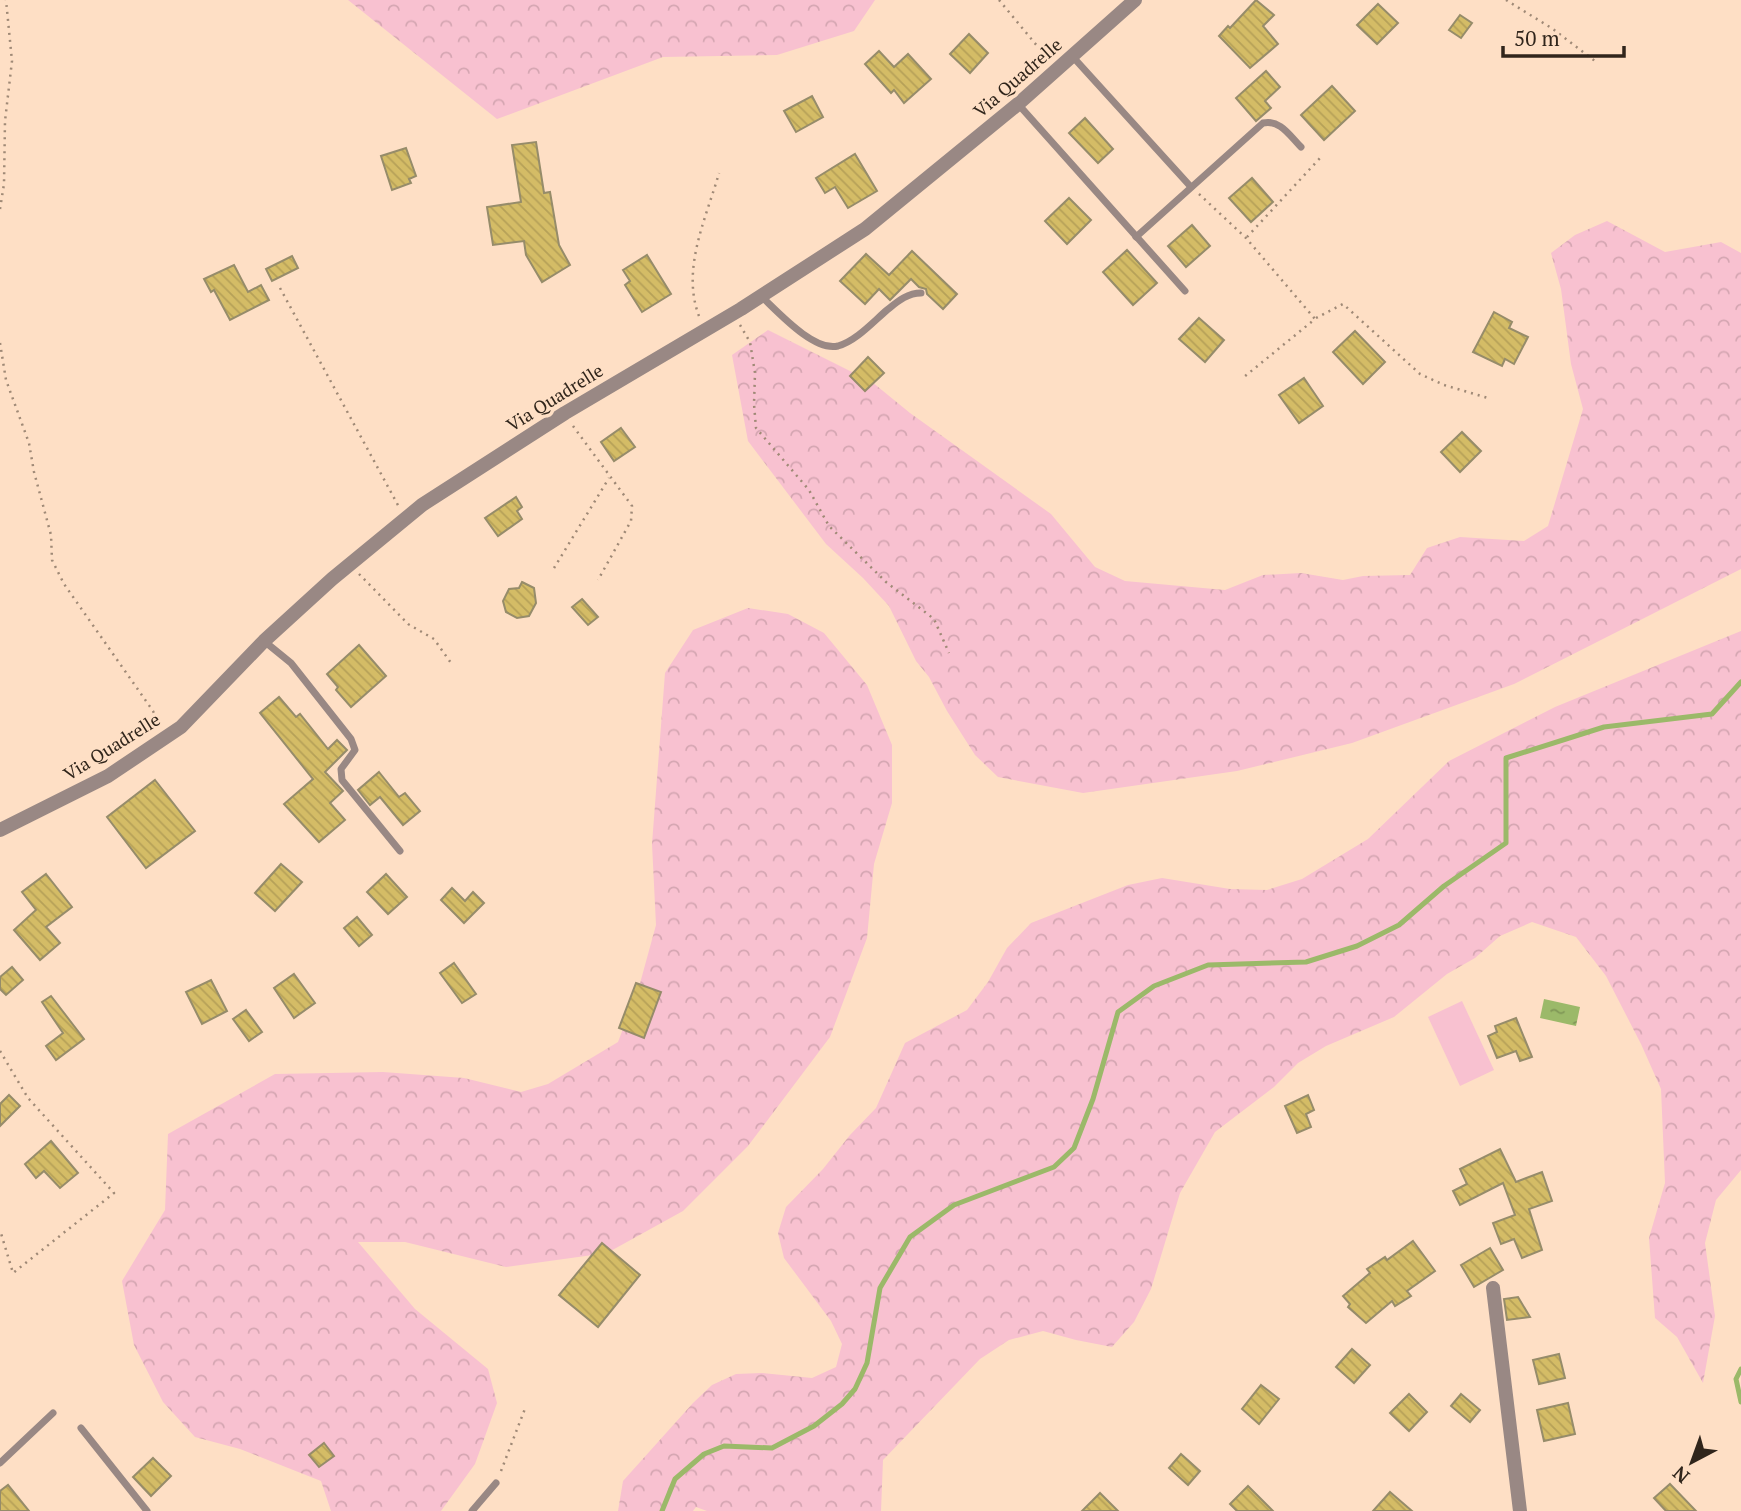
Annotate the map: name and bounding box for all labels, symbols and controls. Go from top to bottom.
scale bar [1503,14,1624,58]
text: 50 m [1514,24,1560,52]
street label: Via Quadrelle [968,32,1067,122]
street label: Via Quadrelle [502,358,607,436]
street label: Via Quadrelle [59,707,164,785]
north arrow [1657,1427,1727,1497]
text: N [1666,1461,1694,1489]

